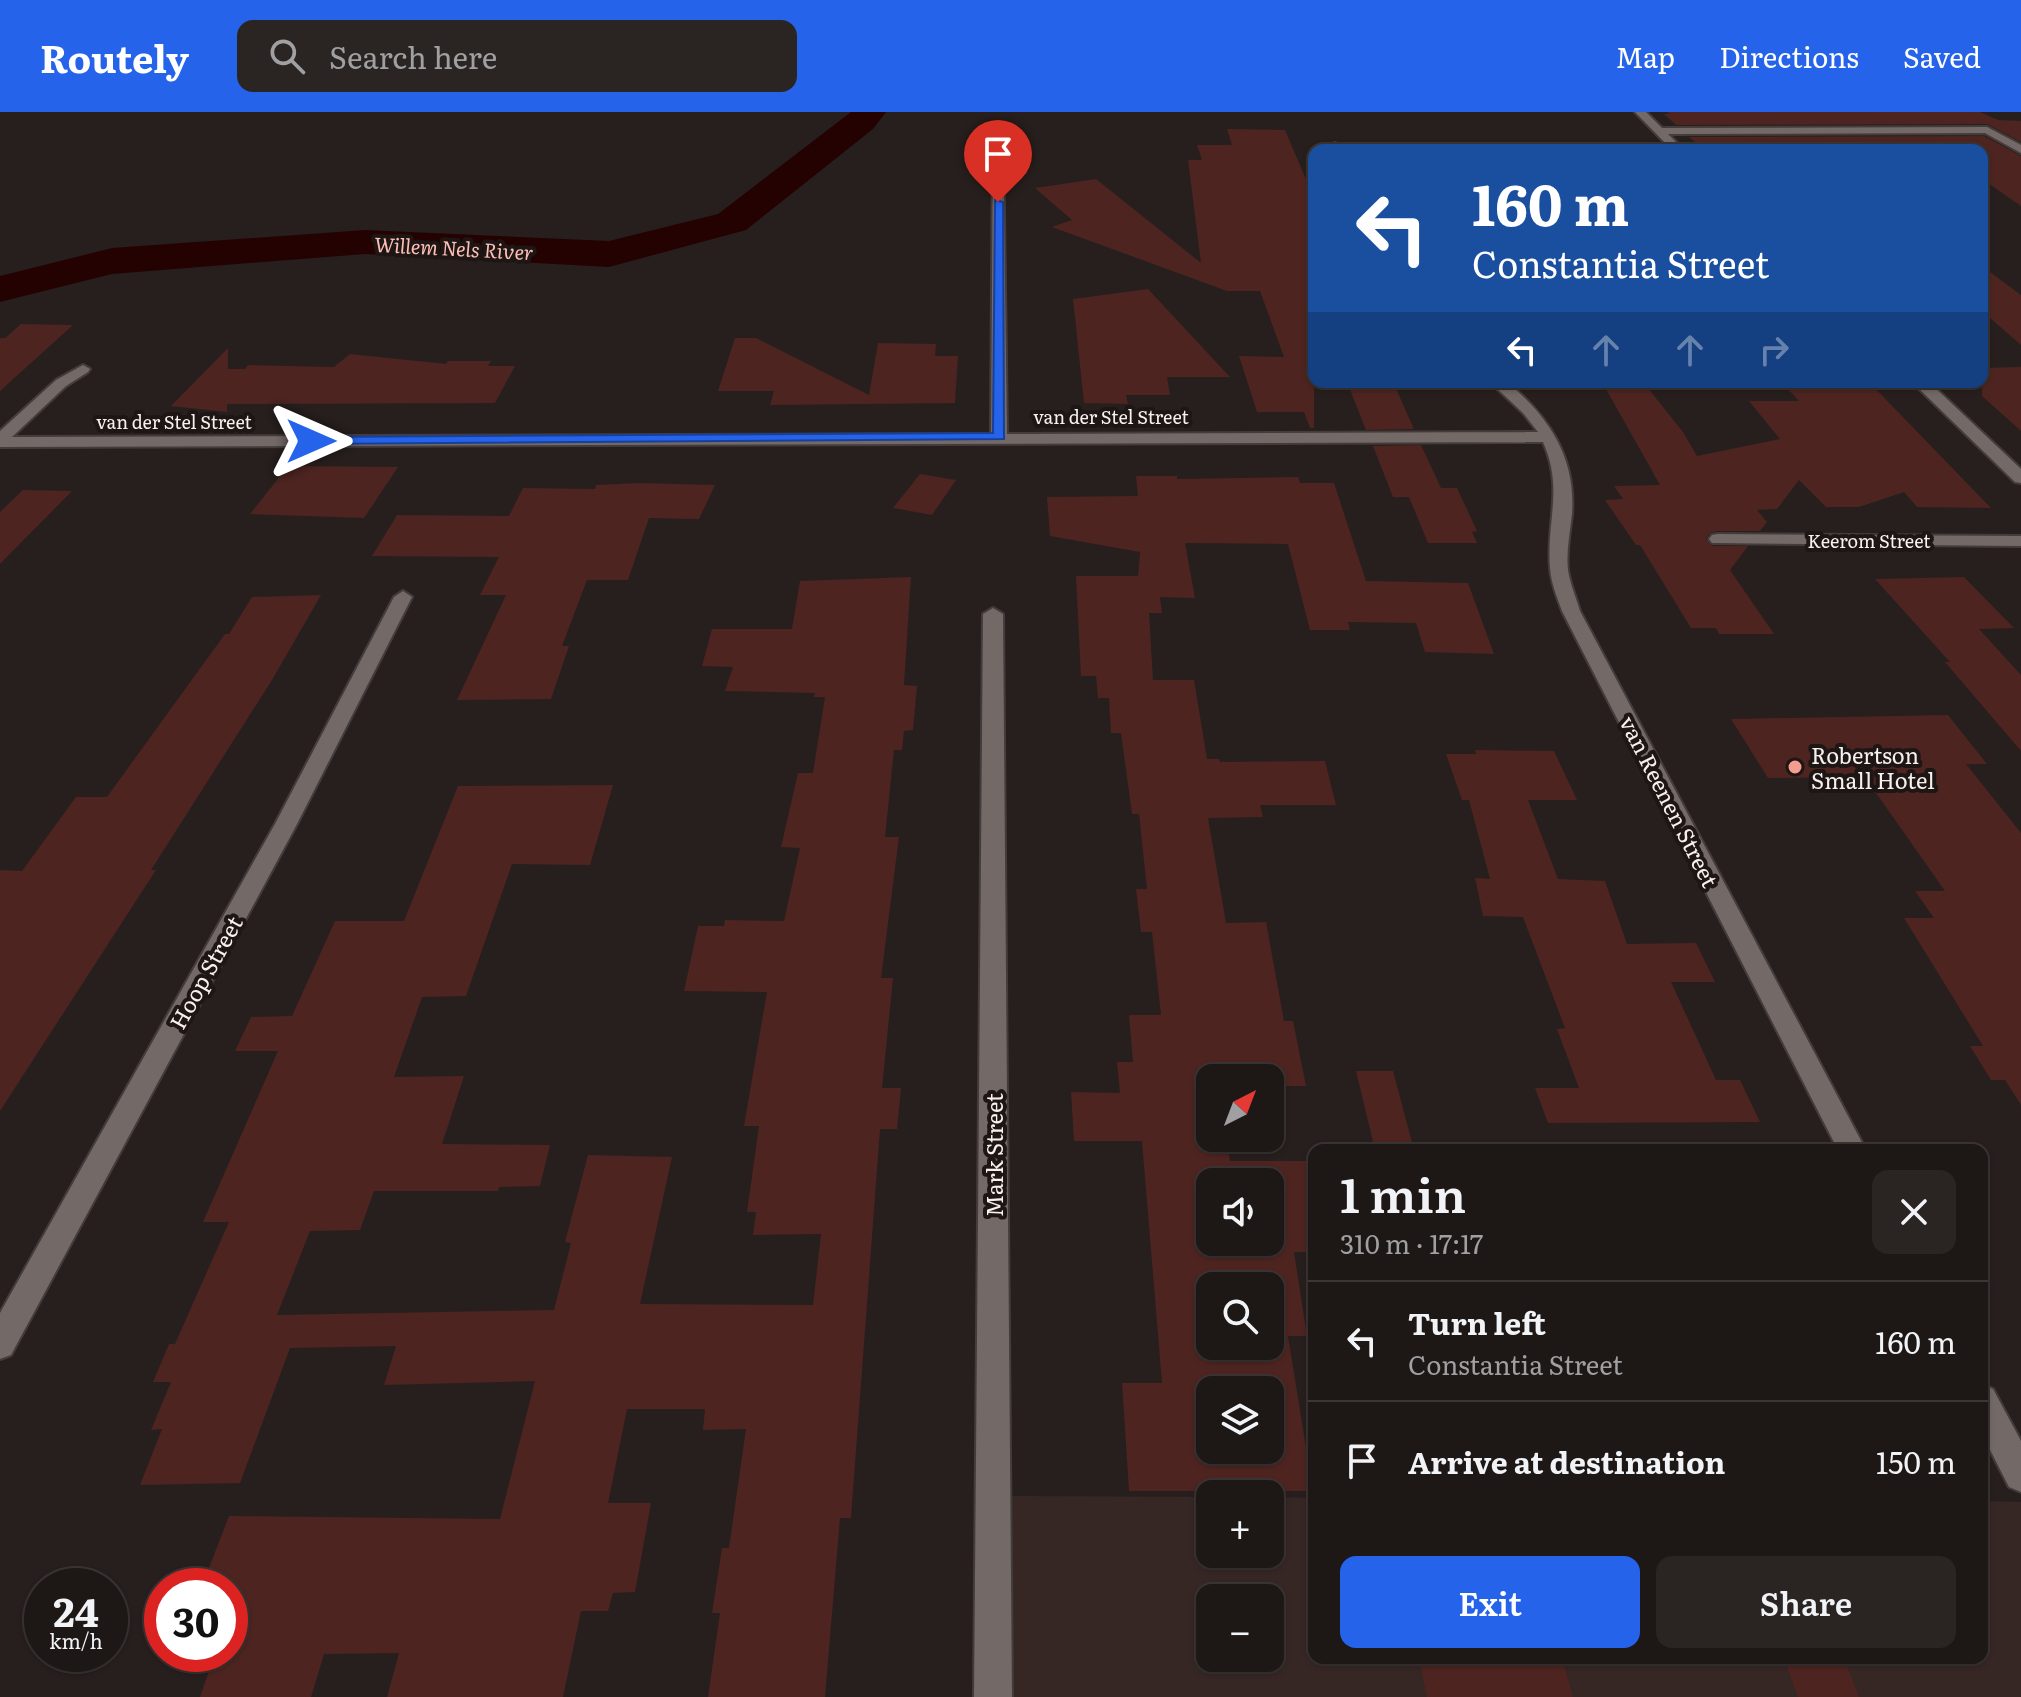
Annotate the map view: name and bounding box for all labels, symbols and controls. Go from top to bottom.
search box [237,20,797,92]
text: Routely [40,28,189,85]
icon: search [265,34,309,78]
text: Search here [329,34,497,78]
text: Map [1616,35,1675,77]
text: Directions [1719,35,1859,77]
text: Saved [1903,35,1981,77]
pin [964,120,1032,202]
icon: arrive [976,132,1020,176]
text: 160 m [1472,160,1629,243]
icon: left [1340,176,1444,280]
water label: Willem Nels River [374,228,534,266]
text: Constantia Street [1472,236,1769,289]
icon: left [1500,328,1544,372]
icon: ahead [1584,328,1628,372]
icon: ahead [1668,328,1712,372]
icon: right [1752,328,1796,372]
position arrow [269,399,353,483]
street label: van der Stel Street [1033,403,1189,430]
street label: van der Stel Street [96,408,252,435]
street label: Keerom Street [1808,527,1931,554]
street label: van Reenen Street [1612,709,1728,893]
place label: Robertson Small Hotel [1811,738,1935,796]
marker: Robertson Small Hotel [1786,758,1804,776]
street label: Hoop Street [160,909,250,1035]
north arrow [1196,1064,1284,1152]
map controls [1196,1064,1284,1672]
street label: Mark Street [977,1093,1010,1217]
text: 1 min [1340,1157,1466,1228]
button: sound [1196,1168,1284,1256]
button: close [1872,1170,1956,1254]
text: 310 m · 17:17 [1340,1223,1483,1262]
button: search [1196,1272,1284,1360]
text: Turn left [1408,1300,1546,1344]
icon: left [1340,1319,1384,1363]
text: 160 m [1875,1319,1956,1363]
text: Constantia Street [1408,1344,1623,1383]
button: layers [1196,1376,1284,1464]
icon: arrive [1340,1439,1384,1483]
text: Arrive at destination [1408,1439,1725,1483]
text: 150 m [1876,1439,1956,1483]
button: + [1196,1480,1284,1568]
button: Exit [1340,1556,1640,1648]
button: Share [1656,1556,1956,1648]
speed limit sign: 30 [144,1568,248,1672]
text: 24 [53,1580,99,1639]
button: − [1196,1584,1284,1672]
text: km/h [49,1625,103,1655]

